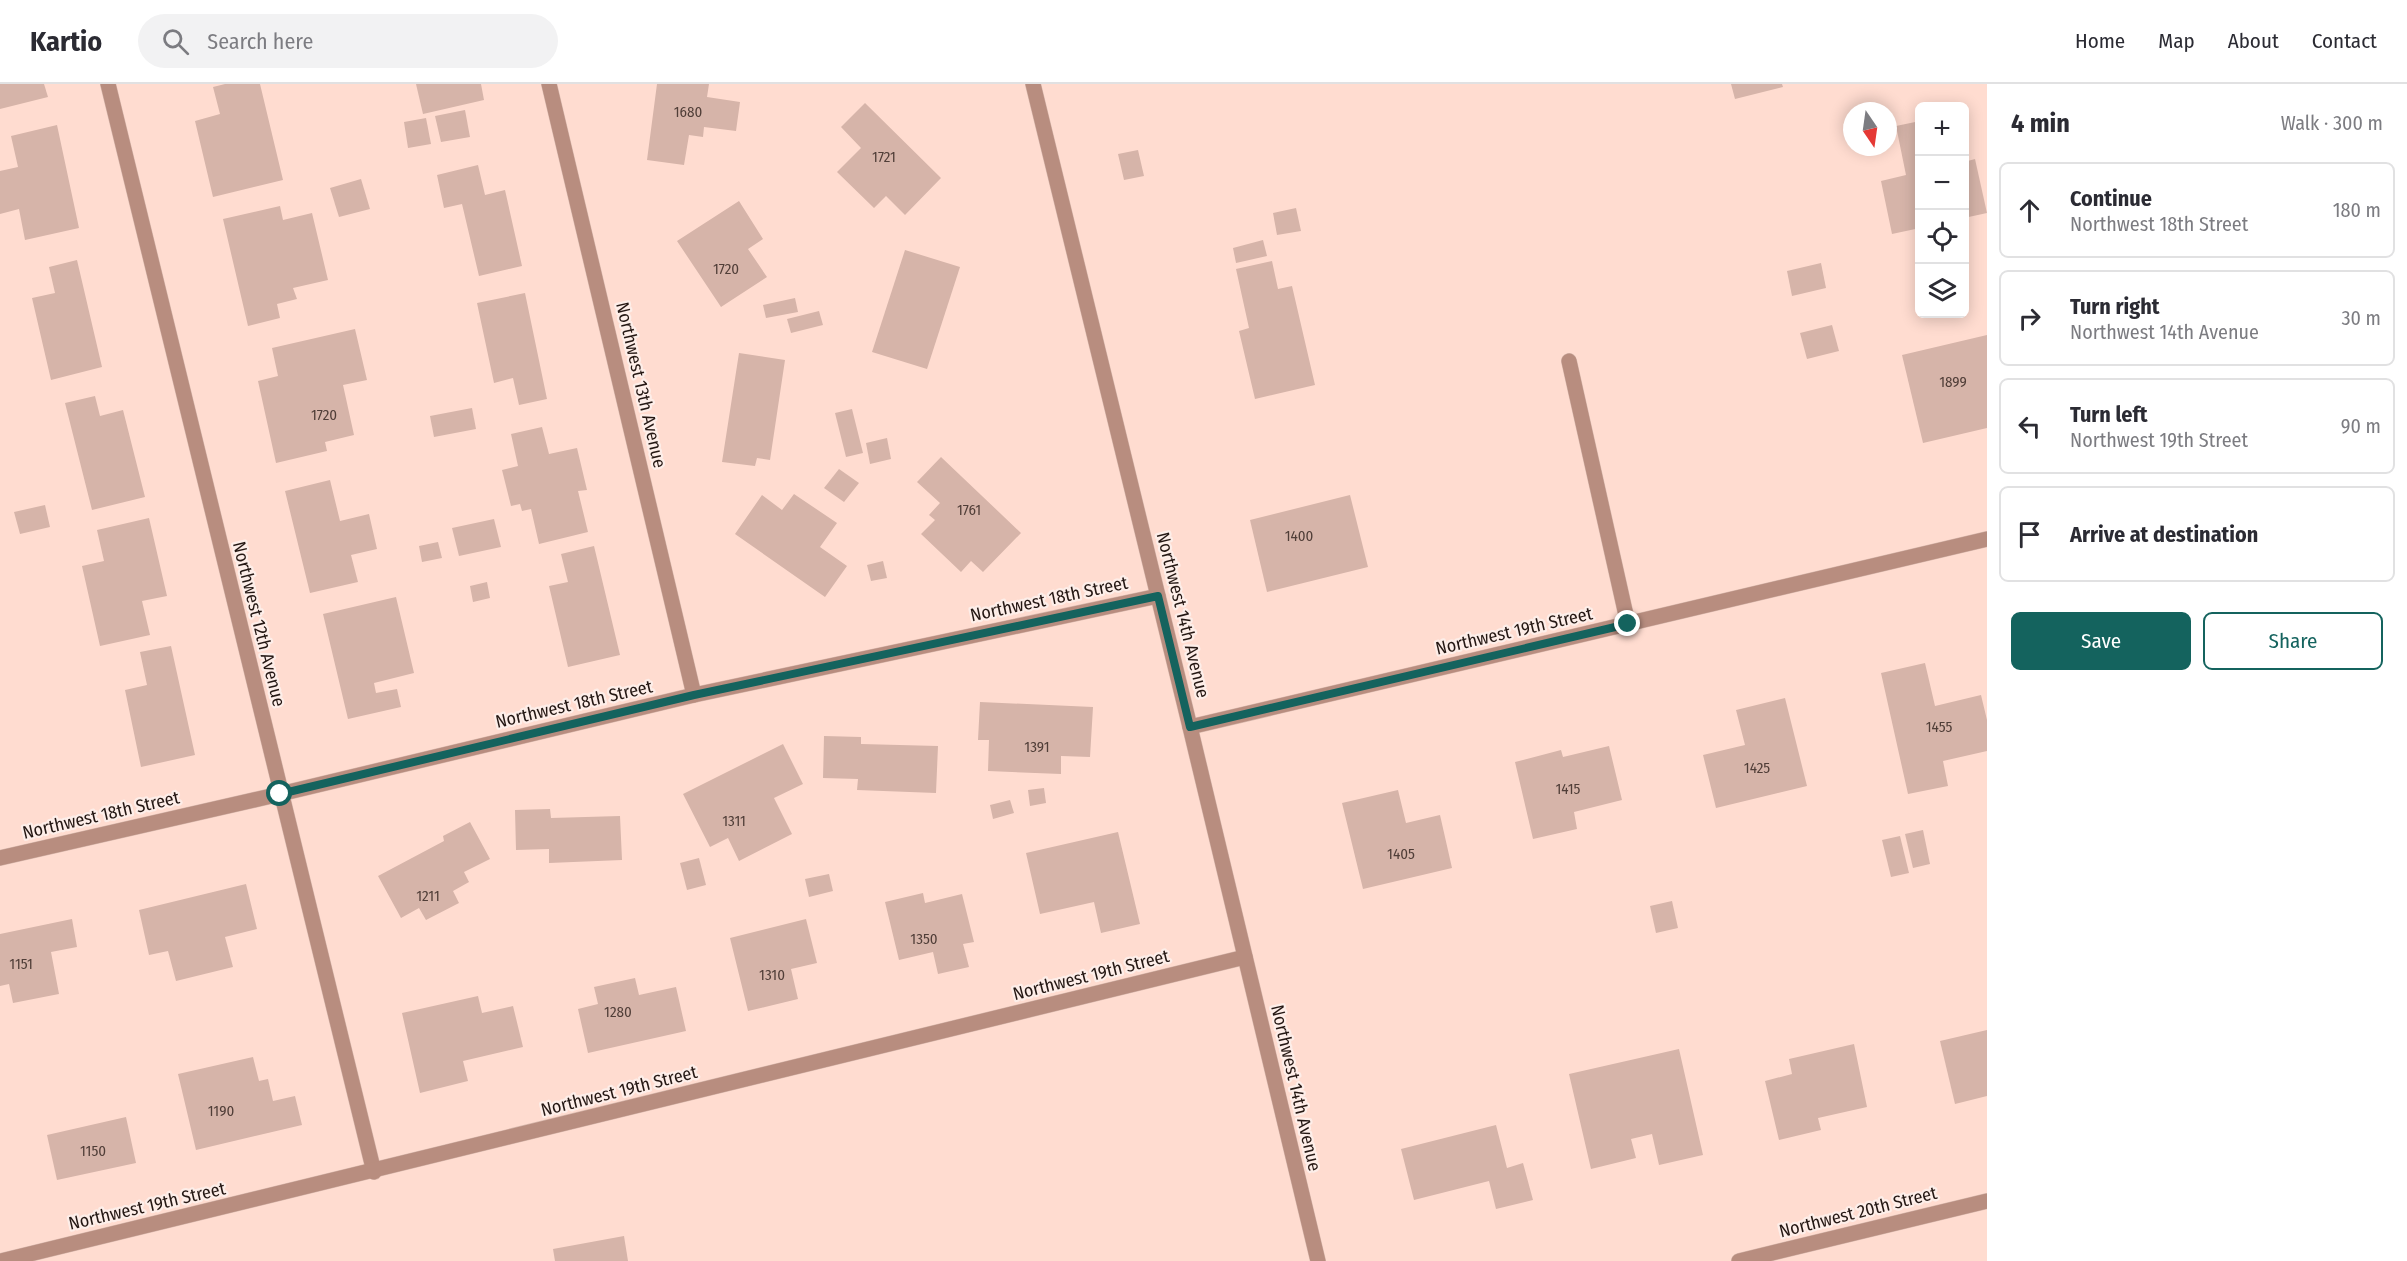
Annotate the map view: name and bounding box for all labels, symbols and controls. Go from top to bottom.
search box [138,14,558,68]
text: Kartio [30,25,102,58]
icon: search [159,25,192,58]
text: Search here [207,28,313,55]
text: Home [2075,28,2125,54]
text: Map [2158,28,2195,54]
text: About [2228,28,2279,54]
text: Contact [2312,28,2377,54]
north arrow [1843,102,1897,156]
map controls [1915,102,1969,318]
button: + [1915,102,1969,156]
house number: 1680 [674,103,702,121]
text: 4 min [2011,108,2070,139]
text: Walk · 300 m [2281,111,2383,135]
house number: 1721 [872,148,896,166]
button: − [1915,156,1969,210]
text: Continue [2070,185,2152,212]
icon: ahead [2013,194,2046,227]
text: 180 m [2333,198,2381,222]
button: locate [1915,210,1969,264]
text: Northwest 18th Street [2070,212,2248,236]
house number: 1720 [713,260,739,278]
button: layers [1915,264,1969,318]
text: Turn right [2070,293,2159,320]
street label: Northwest 13th Avenue [611,300,671,470]
icon: right [2013,302,2046,335]
text: 30 m [2341,306,2381,330]
text: Northwest 14th Avenue [2070,320,2259,344]
house number: 1899 [1939,373,1967,391]
text: Turn left [2070,401,2148,428]
house number: 1720 [311,406,337,424]
icon: left [2013,410,2046,443]
text: 90 m [2341,414,2381,438]
text: Northwest 19th Street [2070,428,2248,452]
house number: 1761 [957,501,981,519]
icon: arrive [2013,518,2046,551]
text: Arrive at destination [2070,521,2258,548]
house number: 1400 [1285,527,1313,545]
street label: Northwest 14th Avenue [1152,530,1214,700]
street label: Northwest 12th Avenue [228,539,290,709]
street label: Northwest 18th Street [968,572,1130,626]
street label: Northwest 19th Street [1433,602,1595,660]
route end [1614,610,1640,636]
button: Save [2011,612,2191,670]
button: Share [2203,612,2383,670]
street label: Northwest 18th Street [493,675,655,733]
house number: 1455 [1926,718,1952,736]
house number: 1391 [1024,738,1050,756]
house number: 1425 [1744,759,1770,777]
route start [266,780,292,806]
house number: 1415 [1555,780,1581,798]
street label: Northwest 18th Street [20,786,182,844]
house number: 1311 [722,812,746,830]
house number: 1405 [1387,845,1415,863]
house number: 1211 [416,887,440,905]
house number: 1350 [910,930,938,948]
street label: Northwest 19th Street [1011,945,1171,1005]
house number: 1151 [9,955,33,973]
house number: 1310 [759,966,785,984]
house number: 1280 [604,1003,632,1021]
street label: Northwest 14th Avenue [1266,1003,1326,1173]
street label: Northwest 19th Street [539,1061,699,1121]
house number: 1190 [208,1102,234,1120]
house number: 1150 [80,1142,106,1160]
street label: Northwest 19th Street [66,1177,228,1235]
street label: Northwest 20th Street [1777,1182,1939,1242]

